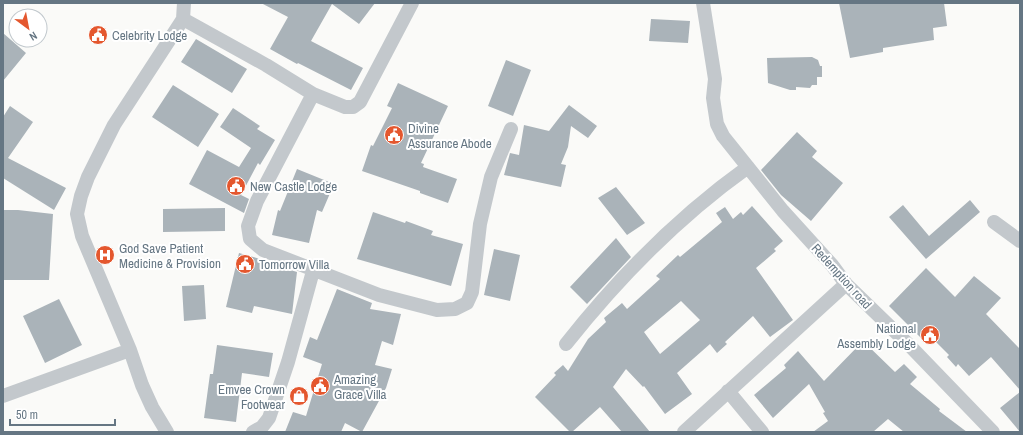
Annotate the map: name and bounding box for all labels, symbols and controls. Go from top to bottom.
north arrow [8,8,48,48]
public building icon: Celebrity Lodge [87,24,109,46]
place label: Celebrity Lodge [112,27,187,44]
text: N [27,29,40,44]
place label: Divine Assurance Abode [407,120,492,152]
public building icon: Divine Assurance Abode [383,124,405,146]
public building icon: New Castle Lodge [225,175,247,197]
place label: New Castle Lodge [250,178,337,195]
place label: God Save Patient Medicine & Provision [119,240,221,272]
street label: Redemption road [808,240,876,313]
hospital icon: God Save Patient Medicine & Provision [94,244,116,266]
public building icon: Tomorrow Villa [234,253,256,275]
place label: Tomorrow Villa [259,256,329,273]
place label: National Assembly Lodge [836,320,916,352]
public building icon: National Assembly Lodge [919,324,941,346]
place label: Amazing Grace Villa [333,371,387,403]
public building icon: Amazing Grace Villa [309,375,331,397]
place label: Emvee Crown Footwear [218,381,285,413]
shop icon: Emvee Crown Footwear [288,385,310,407]
scale bar [10,401,115,427]
text: 50 m [16,407,38,423]

